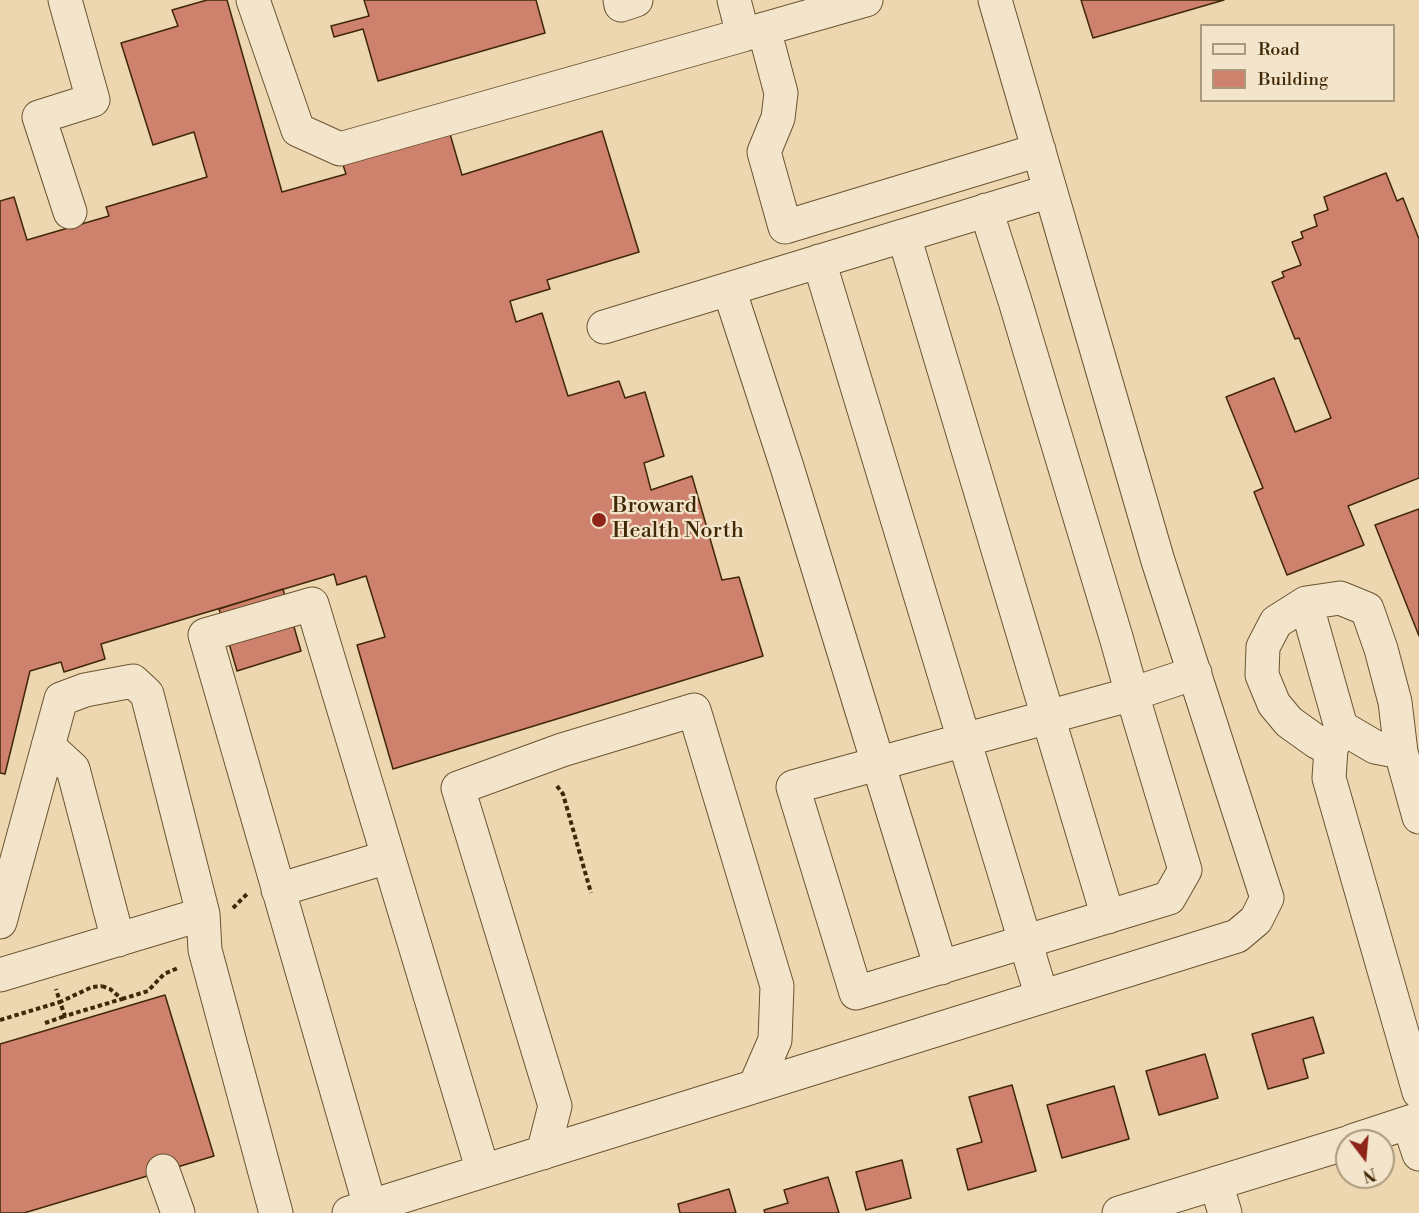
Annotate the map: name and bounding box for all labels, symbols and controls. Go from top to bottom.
legend [1200,24,1395,102]
text: Road [1258,38,1300,61]
text: Building [1258,68,1328,91]
place label: Broward Health North [612,494,744,546]
marker: Broward Health North [590,511,608,529]
north arrow [1335,1129,1395,1189]
text: N [1361,1163,1378,1186]

